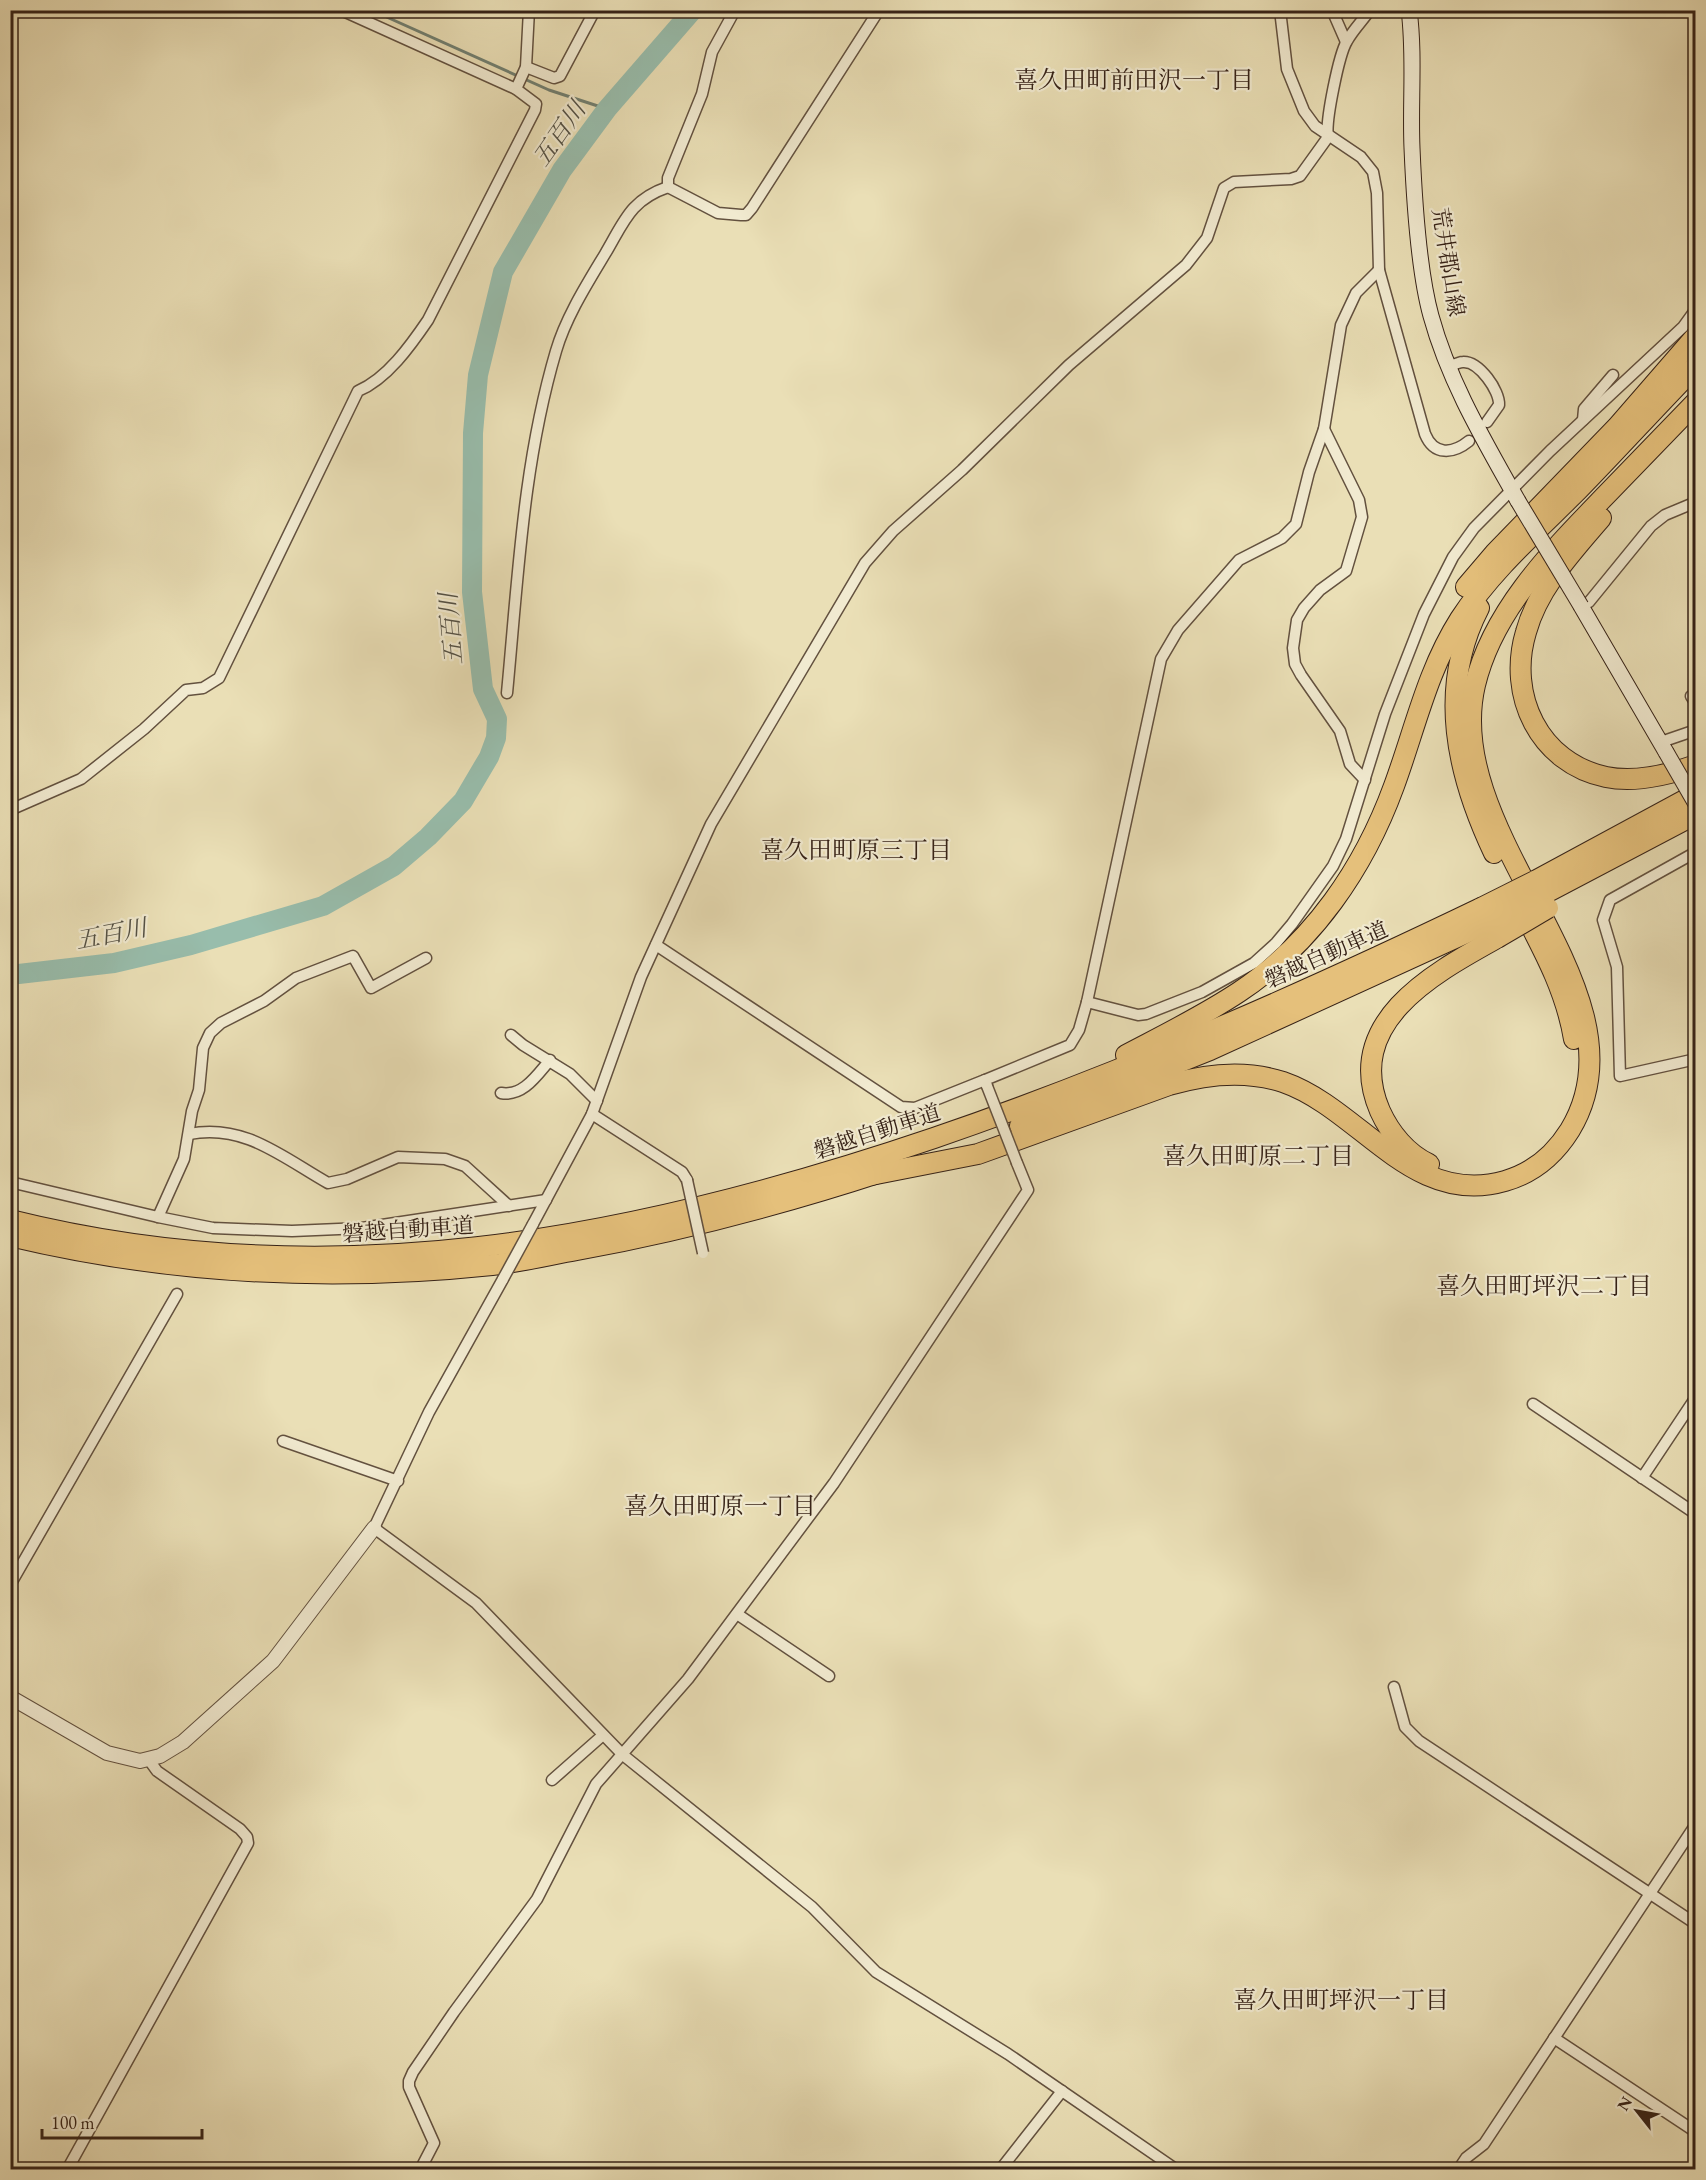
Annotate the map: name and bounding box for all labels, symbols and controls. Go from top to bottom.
district label: 喜久田町前田沢一丁目 [1014,64,1254,95]
water label: 五百川 [525,93,594,172]
street label: 荒井郡山線 [1426,205,1471,319]
water label: 五百川 [432,589,469,666]
district label: 喜久田町原三丁目 [760,834,952,865]
water label: 五百川 [73,911,152,956]
street label: 磐越自動車道 [1260,914,1392,995]
street label: 磐越自動車道 [810,1097,944,1166]
district label: 喜久田町原二丁目 [1162,1140,1354,1171]
street label: 磐越自動車道 [341,1210,475,1249]
district label: 喜久田町坪沢二丁目 [1436,1270,1652,1301]
district label: 喜久田町原一丁目 [624,1490,816,1521]
district label: 喜久田町坪沢一丁目 [1233,1984,1449,2015]
north arrow [1607,2081,1667,2141]
text: N [1612,2093,1637,2114]
scale bar [42,2102,202,2140]
text: 100 m [51,2111,95,2134]

